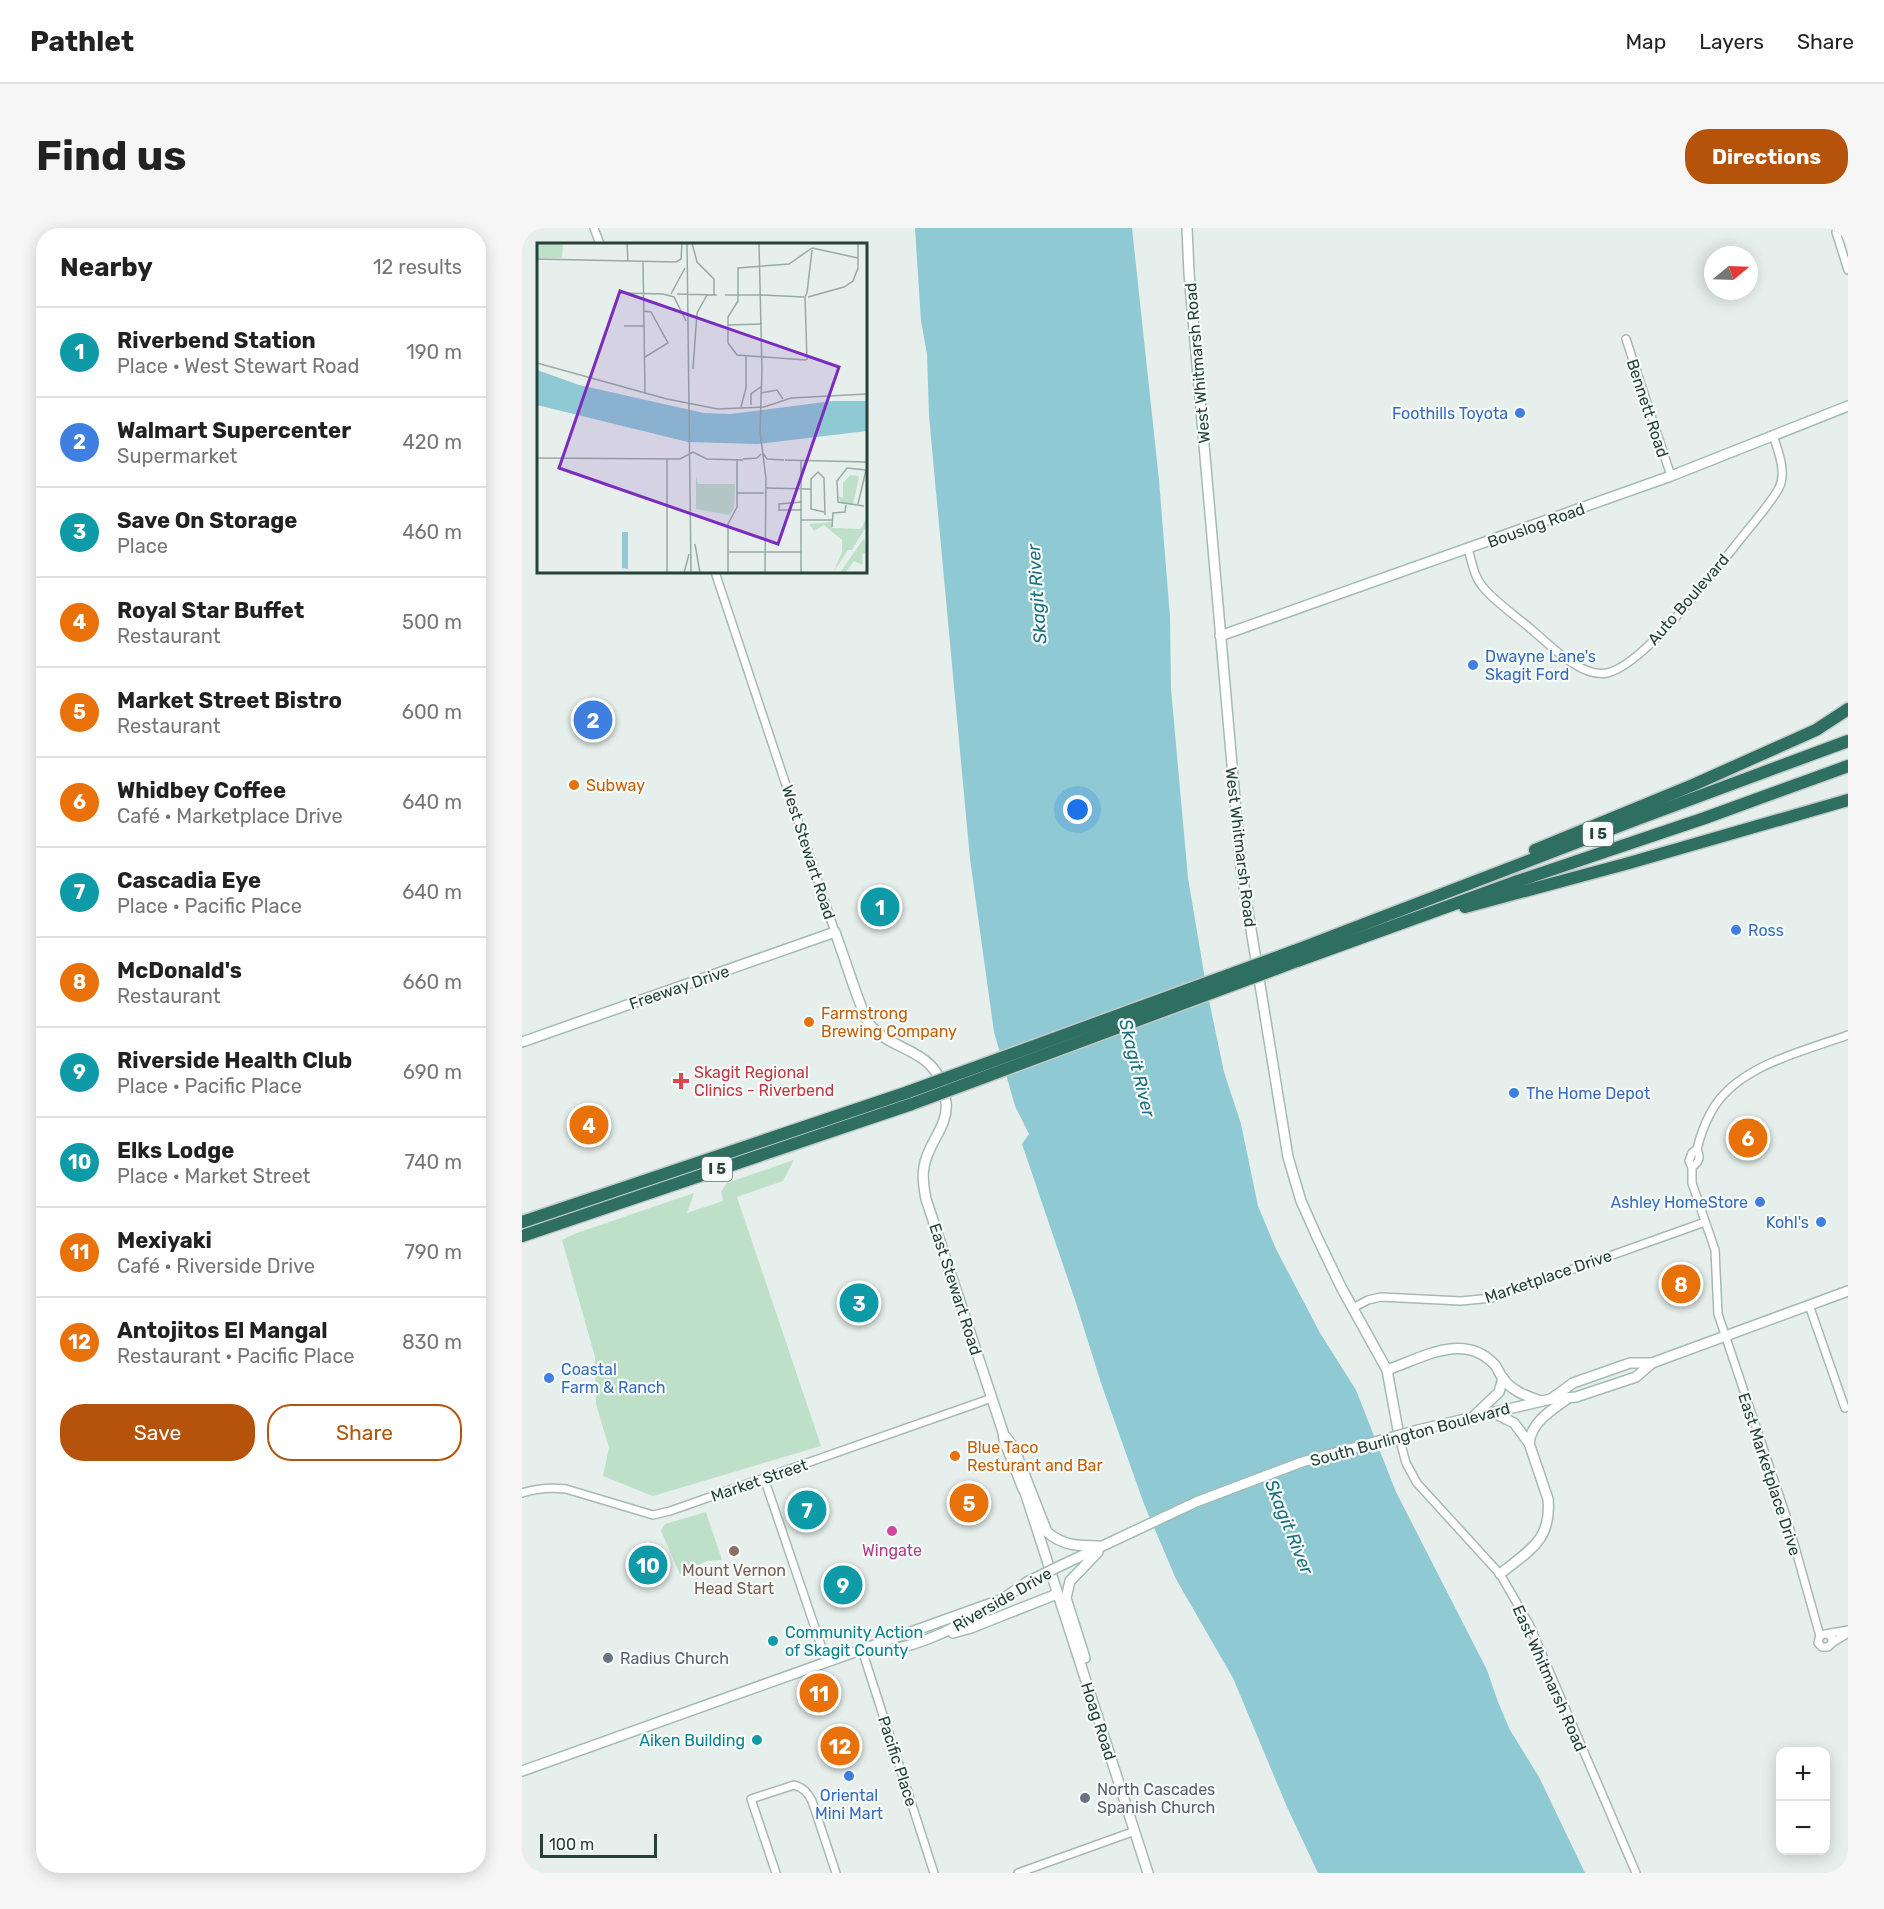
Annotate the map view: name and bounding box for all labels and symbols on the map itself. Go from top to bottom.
inset map [537,243,867,573]
north arrow [1704,246,1758,300]
street label: West Whitmarsh Road [1181,282,1214,444]
street label: Bennett Road [1623,357,1672,460]
place label: Foothills Toyota [1392,404,1508,423]
marker: Foothills Toyota [1513,406,1527,420]
street label: Bouslog Road [1485,499,1587,552]
water label: Skagit River [1022,542,1051,645]
street label: Auto Boulevard [1644,550,1733,649]
place label: Dwayne Lane's Skagit Ford [1485,647,1596,684]
marker: Dwayne Lane's Skagit Ford [1466,658,1480,672]
pin: 2 [574,698,612,742]
street label: West Whitmarsh Road [1221,766,1260,928]
place label: Subway [586,776,645,795]
marker: Subway [567,778,581,792]
street label: West Stewart Road [778,782,839,922]
your location [1063,795,1092,824]
road number: I 5 [1583,822,1613,846]
pin: 1 [860,884,900,930]
place label: Ross [1748,921,1784,940]
marker: Ross [1729,923,1743,937]
street label: Freeway Drive [627,961,732,1014]
place label: Farmstrong Brewing Company [821,1004,957,1041]
marker: Farmstrong Brewing Company [802,1015,816,1029]
water label: Skagit River [1114,1017,1160,1120]
place label: Skagit Regional Clinics - Riverbend [694,1063,834,1100]
marker: Skagit Regional Clinics - Riverbend [672,1072,690,1090]
place label: The Home Depot [1526,1084,1650,1103]
marker: The Home Depot [1507,1086,1521,1100]
pin: 4 [570,1102,608,1148]
pin: 6 [1728,1116,1768,1160]
road number: I 5 [702,1157,732,1181]
place label: Ashley HomeStore [1610,1193,1748,1212]
marker: Ashley HomeStore [1753,1195,1767,1209]
place label: Kohl's [1766,1213,1809,1232]
marker: Kohl's [1814,1215,1828,1229]
street label: East Stewart Road [925,1221,986,1357]
street label: Marketplace Drive [1482,1246,1614,1307]
pin: 8 [1662,1262,1700,1306]
pin: 3 [840,1280,878,1326]
place label: Coastal Farm & Ranch [561,1360,666,1397]
marker: Coastal Farm & Ranch [542,1371,556,1385]
street label: East Marketplace Drive [1734,1390,1805,1558]
street label: South Burlington Boulevard [1308,1399,1512,1470]
place label: Blue Taco Resturant and Bar [967,1438,1102,1475]
marker: Blue Taco Resturant and Bar [948,1449,962,1463]
street label: Market Street [708,1455,810,1506]
water label: Skagit River [1260,1476,1318,1579]
pin: 5 [950,1480,988,1526]
pin: 7 [788,1488,826,1532]
marker: Wingate [885,1524,899,1538]
place label: Wingate [862,1541,922,1560]
pin: 10 [628,1542,668,1588]
marker: Mount Vernon Head Start [727,1544,741,1558]
place label: Mount Vernon Head Start [682,1561,786,1598]
pin: 9 [824,1562,862,1608]
street label: Riverside Drive [949,1563,1055,1635]
street label: East Whitmarsh Road [1509,1602,1590,1754]
place label: Community Action of Skagit County [785,1623,923,1660]
marker: Community Action of Skagit County [766,1634,780,1648]
place label: Radius Church [620,1649,729,1668]
marker: Radius Church [601,1651,615,1665]
pin: 11 [800,1670,838,1716]
street label: Hoag Road [1077,1680,1120,1763]
street label: Pacific Place [874,1714,921,1809]
pin: 12 [820,1724,860,1768]
place label: Aiken Building [639,1731,745,1750]
marker: Aiken Building [750,1733,764,1747]
marker: Oriental Mini Mart [842,1769,856,1783]
place label: North Cascades Spanish Church [1097,1780,1215,1817]
place label: Oriental Mini Mart [815,1786,883,1823]
marker: North Cascades Spanish Church [1078,1791,1092,1805]
scale bar [540,1831,657,1858]

